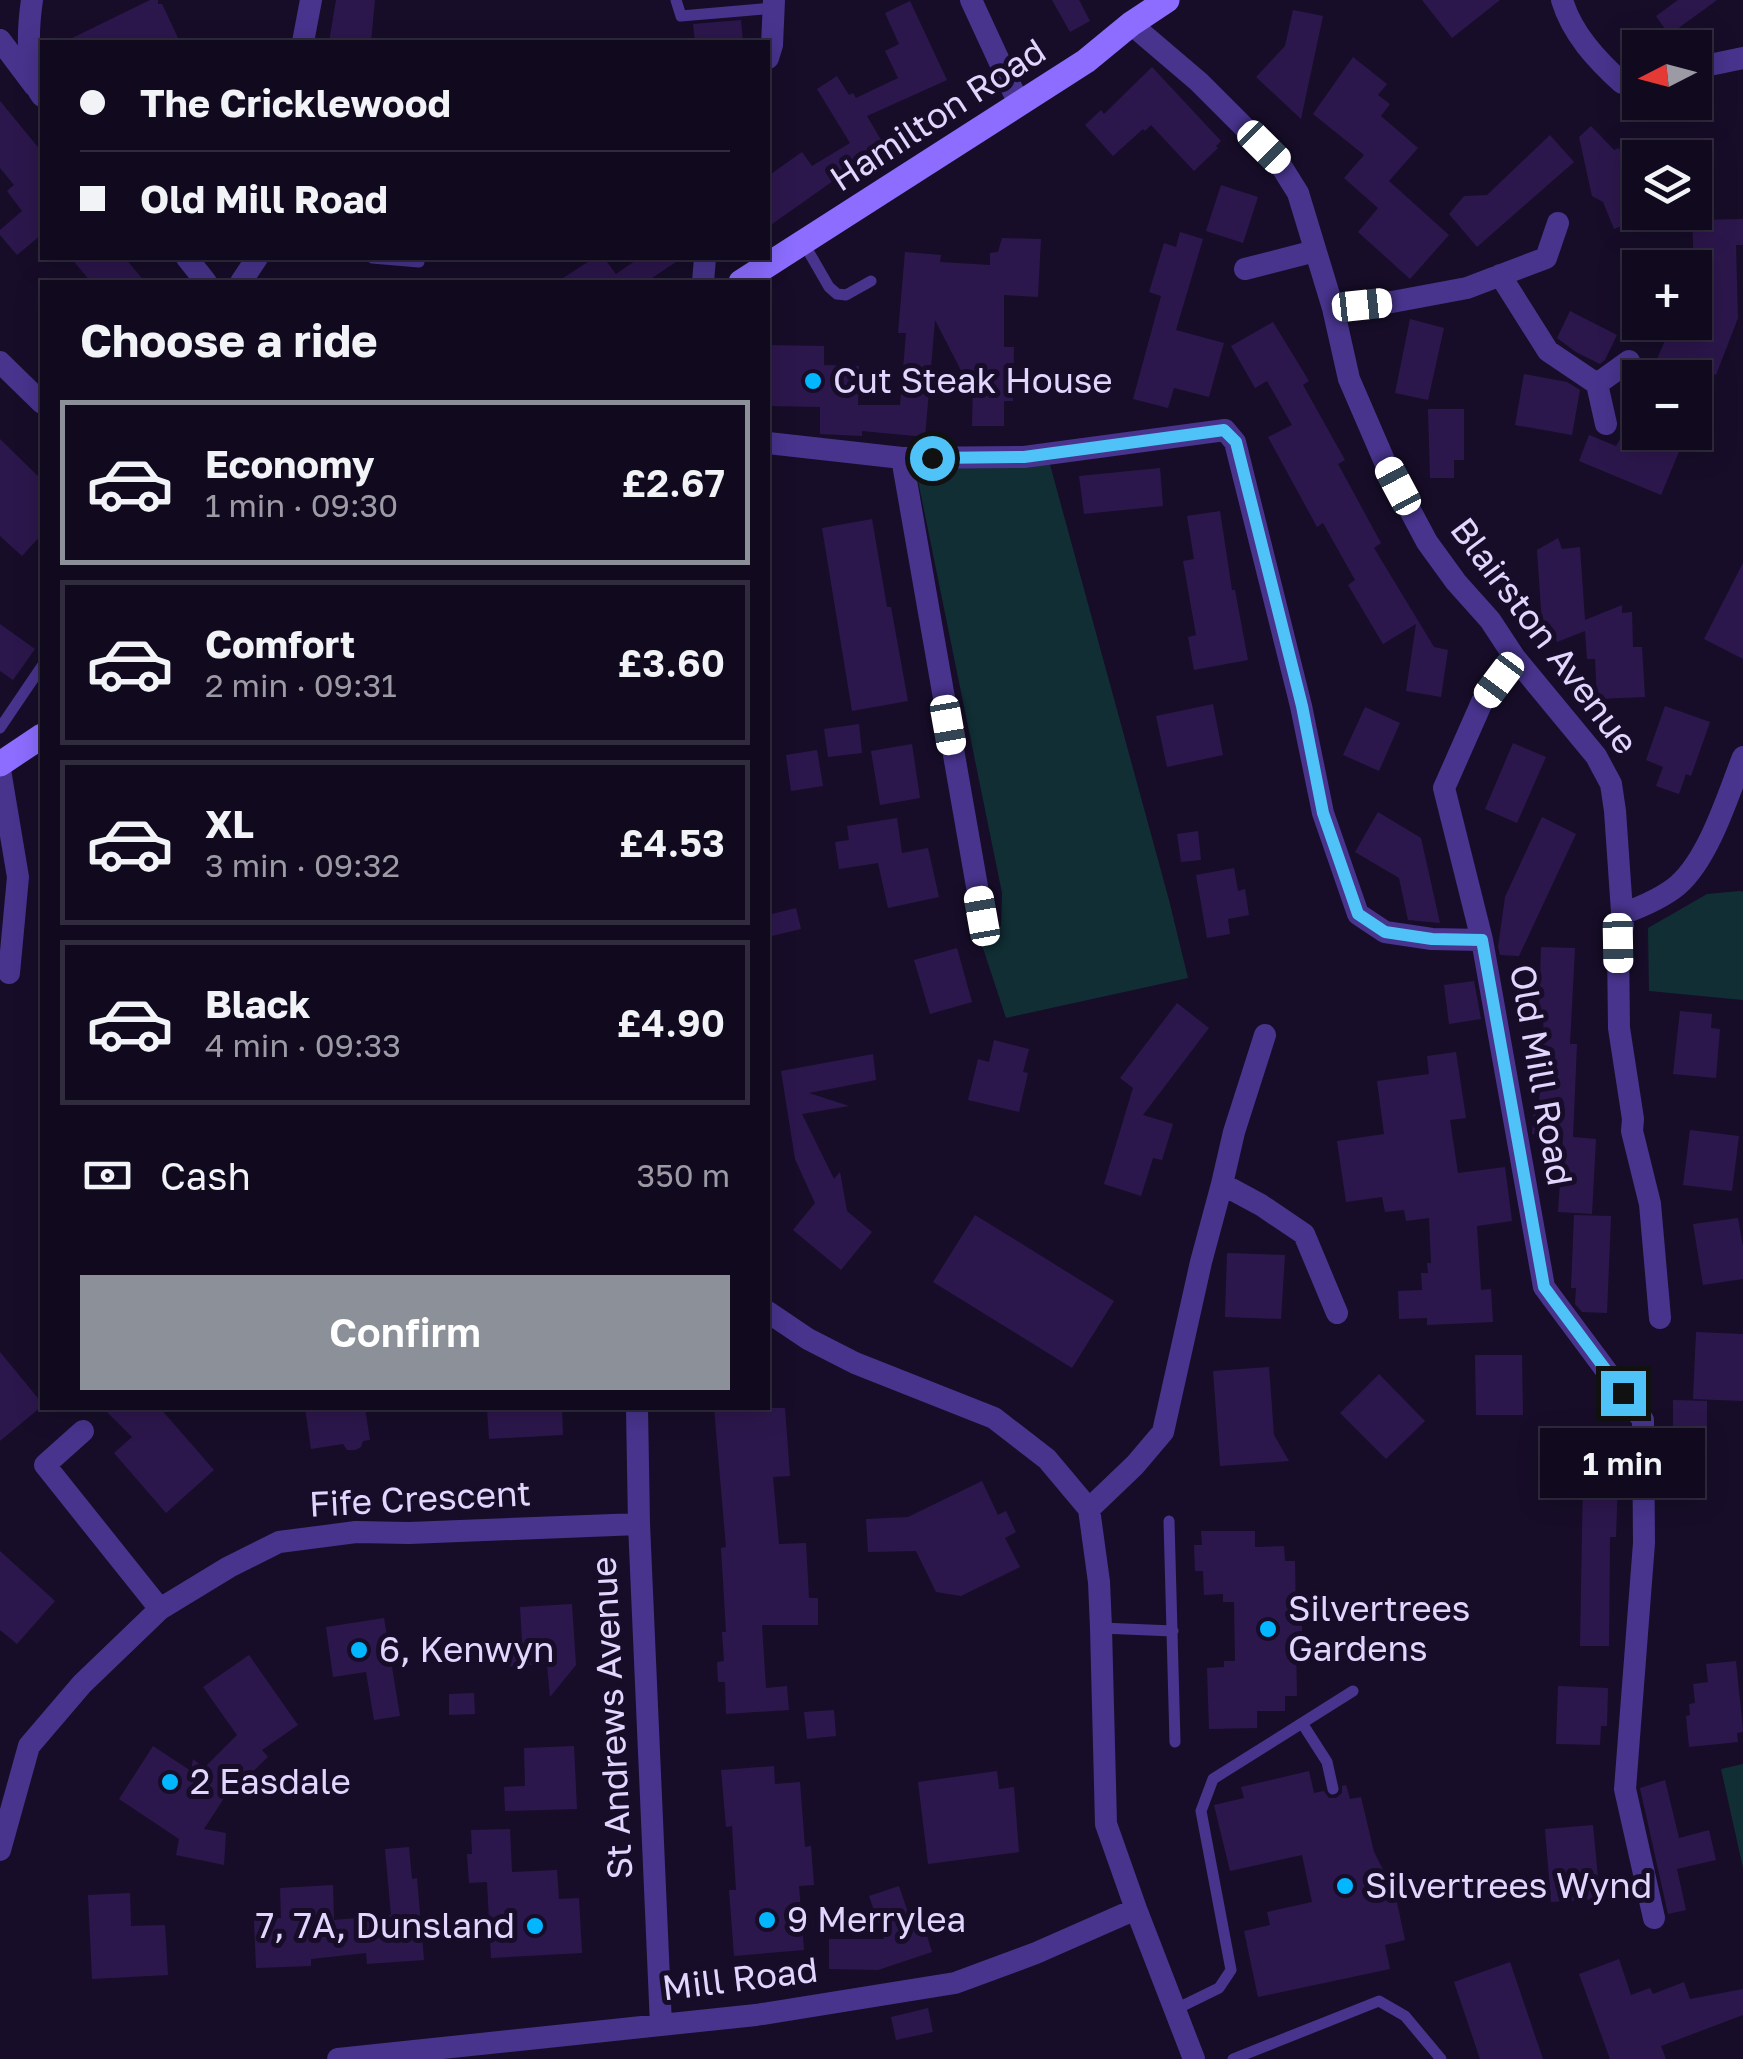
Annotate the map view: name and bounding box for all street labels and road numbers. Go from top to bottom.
street label: Hamilton Road [822,29,1053,199]
street label: Blairston Avenue [1442,509,1647,762]
street label: Old Mill Road [1502,961,1582,1188]
street label: Fife Crescent [308,1471,532,1525]
street label: St Andrews Avenue [582,1555,640,1881]
street label: Mill Road [660,1948,820,2008]

